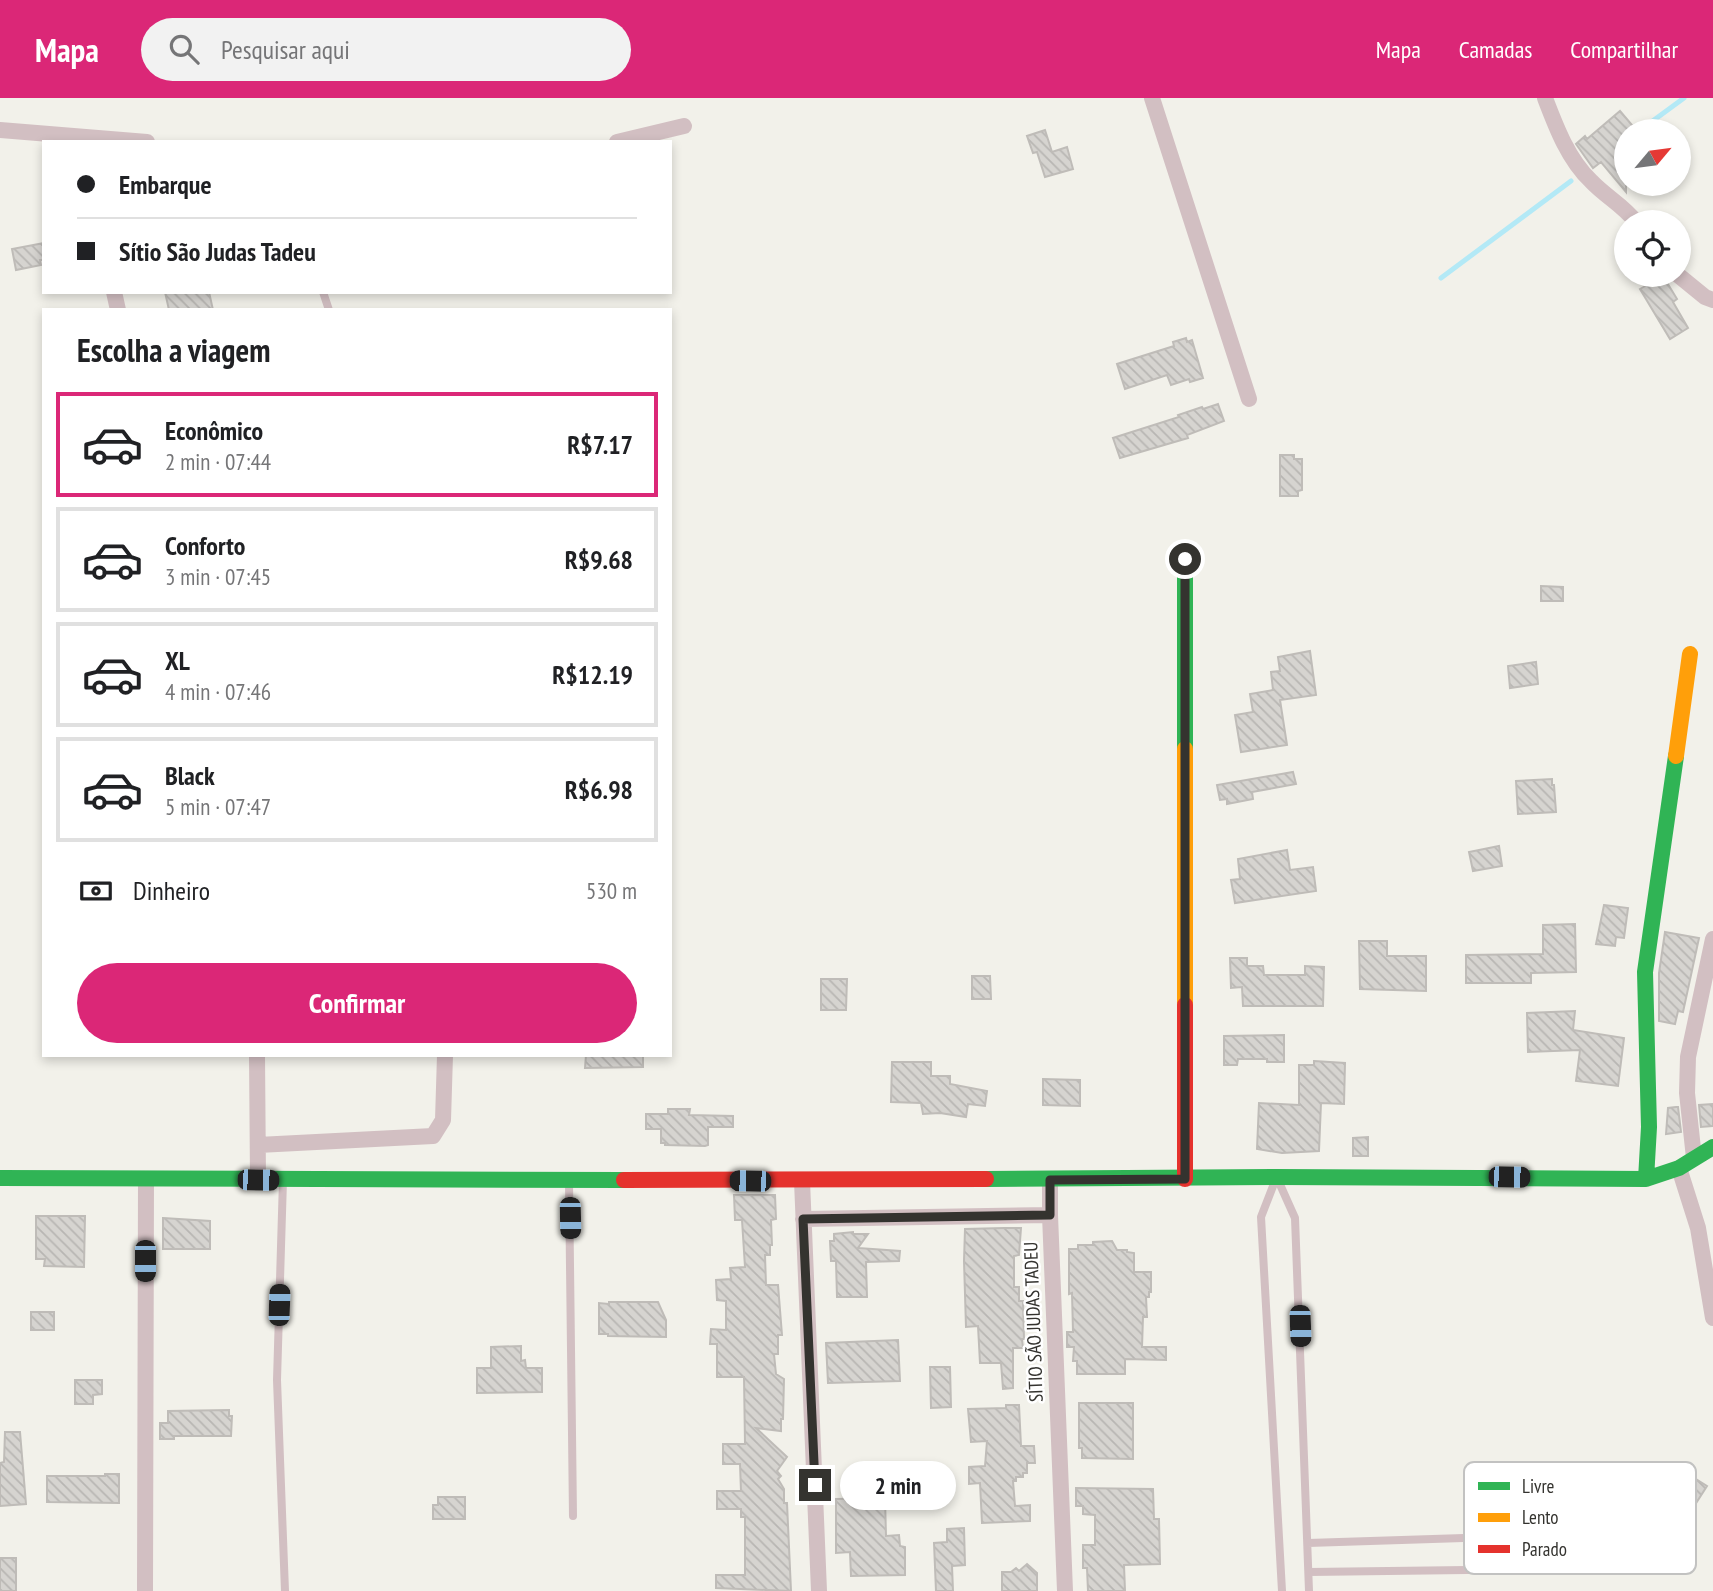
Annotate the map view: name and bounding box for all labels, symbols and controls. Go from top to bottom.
search box [141,18,631,81]
text: Mapa [35,28,99,71]
icon: search [165,30,203,68]
text: Pesquisar aqui [221,33,350,66]
text: Mapa [1376,34,1421,65]
text: Camadas [1459,34,1532,65]
text: Compartilhar [1570,34,1678,65]
north arrow [1614,119,1690,196]
map controls [1614,119,1691,287]
text: Embarque [119,168,212,201]
button: locate [1614,210,1691,287]
text: Sítio São Judas Tadeu [119,235,316,268]
text: Escolha a viagem [77,329,270,371]
icon: car [81,413,144,476]
text: Econômico [165,414,263,447]
text: R$7.17 [567,428,633,461]
text: 2 min · 07:44 [165,447,271,476]
icon: car [81,528,144,591]
text: Conforto [165,529,245,562]
text: R$9.68 [565,543,633,576]
route start [1169,543,1201,575]
text: 3 min · 07:45 [165,562,271,591]
icon: car [81,643,144,706]
text: XL [165,644,190,677]
text: R$12.19 [552,658,633,691]
text: 4 min · 07:46 [165,677,271,706]
icon: car [81,758,144,821]
text: Black [165,759,215,792]
text: R$6.98 [565,773,633,806]
text: 5 min · 07:47 [165,792,271,821]
icon: cash [77,872,115,910]
text: Dinheiro [133,874,210,907]
text: 530 m [586,876,637,905]
button: Confirmar [77,963,637,1043]
car [1488,1166,1531,1188]
car [237,1169,280,1191]
car [729,1170,772,1192]
car [560,1197,581,1239]
car [135,1240,156,1282]
street label: SÍTIO SÃO JUDAS TADEU [1018,1241,1048,1403]
car [268,1284,291,1326]
car [1289,1305,1312,1347]
callout: 2 min [840,1460,955,1510]
legend [1464,1462,1696,1574]
route end [799,1469,831,1501]
text: 2 min [875,1471,921,1500]
text: Livre [1522,1474,1555,1498]
text: Lento [1522,1505,1559,1529]
text: Parado [1522,1537,1567,1561]

